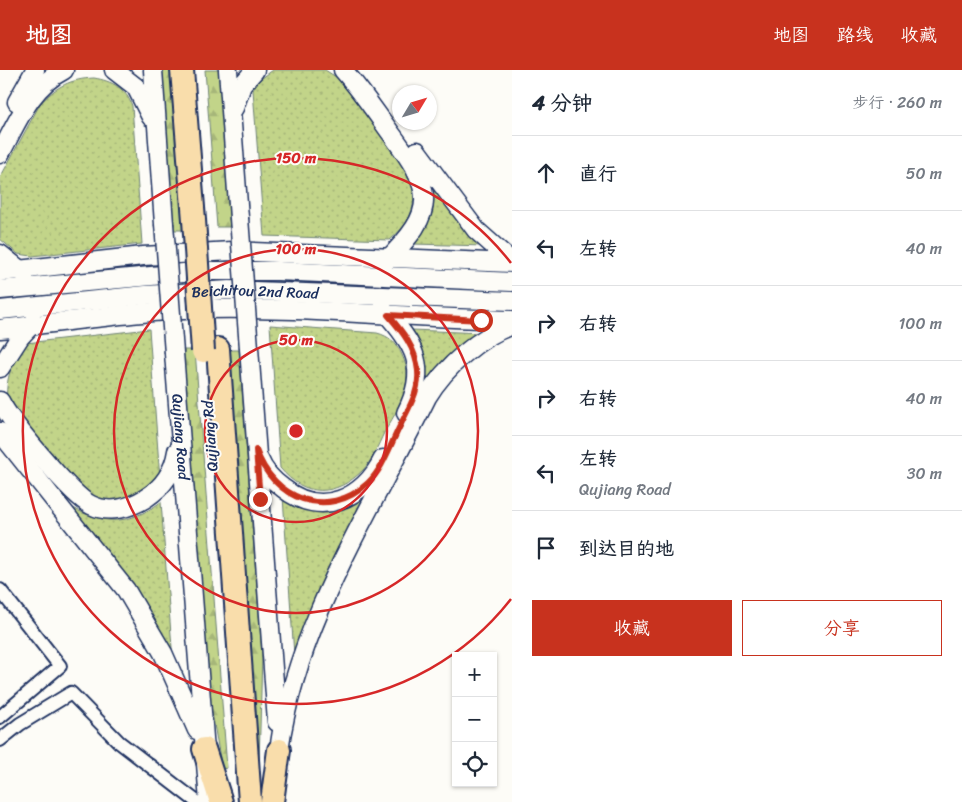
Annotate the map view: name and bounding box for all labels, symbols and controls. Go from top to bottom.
text: 地图 [25,14,73,56]
text: 地图 [773,19,809,51]
text: 路线 [837,19,873,51]
text: 收藏 [901,19,937,51]
text: 4 分钟 [532,84,593,122]
north arrow [392,85,437,130]
text: 步行 · 260 m [853,88,942,117]
text: 150 m [276,145,317,171]
text: 直行 [579,157,617,190]
icon: ahead [532,159,560,187]
text: 50 m [906,159,942,188]
text: 左转 [579,232,617,265]
icon: left [532,234,560,262]
text: 40 m [905,234,942,263]
text: 100 m [276,236,317,262]
street label: Beichitou 2nd Road [191,277,320,307]
text: 右转 [579,307,617,340]
route start [470,309,493,332]
icon: right [532,309,560,337]
text: 100 m [898,309,942,338]
text: 50 m [279,327,314,353]
text: 右转 [579,382,617,415]
icon: right [532,384,560,412]
text: 40 m [905,384,942,413]
street label: Qujiang Road [164,393,197,482]
street label: Qujiang Rd [194,399,225,472]
centre of rings [287,422,305,440]
text: 左转 [579,442,617,475]
icon: left [532,459,560,487]
text: 30 m [907,459,942,488]
text: Qujiang Road [579,475,671,504]
route end [249,488,272,511]
text: 到达目的地 [579,532,674,565]
icon: arrive [532,534,560,562]
button: 收藏 [532,600,732,656]
button: 分享 [742,600,942,656]
map controls [452,652,497,787]
button: + [452,652,497,697]
button: − [452,697,497,742]
button: locate [452,742,497,787]

